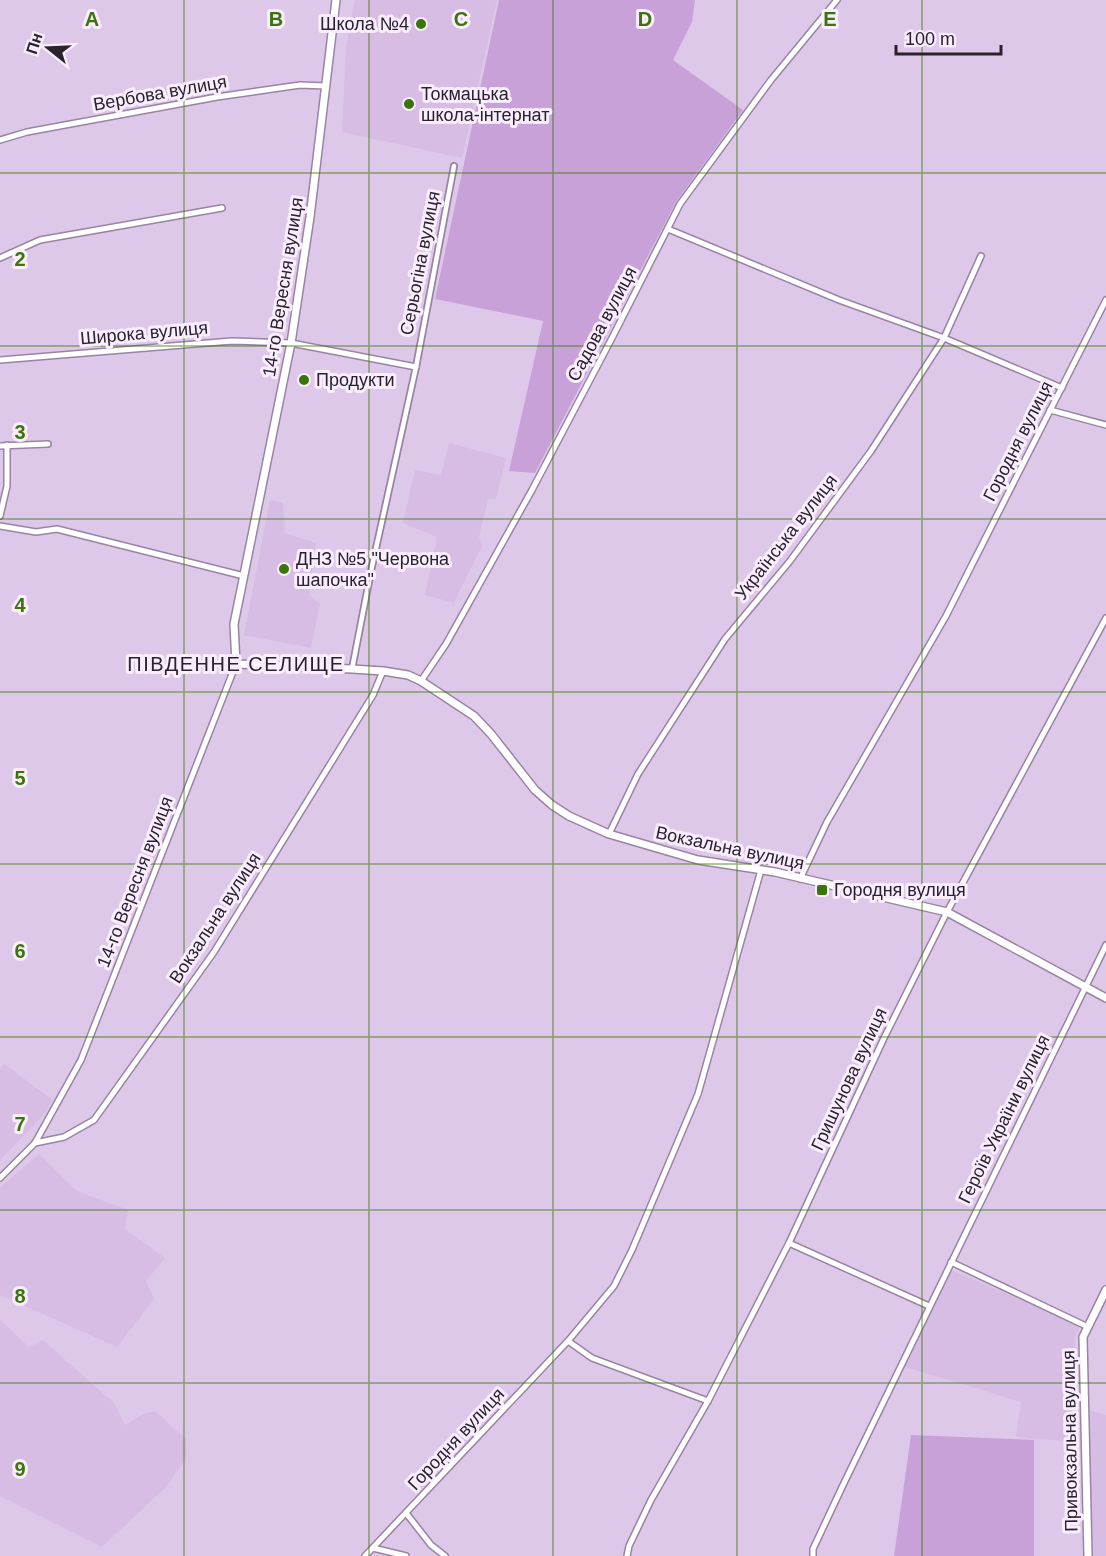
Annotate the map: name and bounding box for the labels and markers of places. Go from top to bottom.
place label: Школа №4 [320,14,409,34]
marker: Школа №4 [414,17,428,31]
place label: Токмацька школа-інтернат [421,84,549,125]
marker: Токмацька школа-інтернат [402,97,416,111]
place label: Продукти [316,370,394,390]
marker: Продукти [297,373,311,387]
place label: ДНЗ №5 "Червона шапочка" [296,549,450,590]
marker: ДНЗ №5 "Червона шапочка" [277,562,291,576]
place label: Городня вулиця [834,880,966,900]
marker: Городня вулиця [815,883,829,897]

